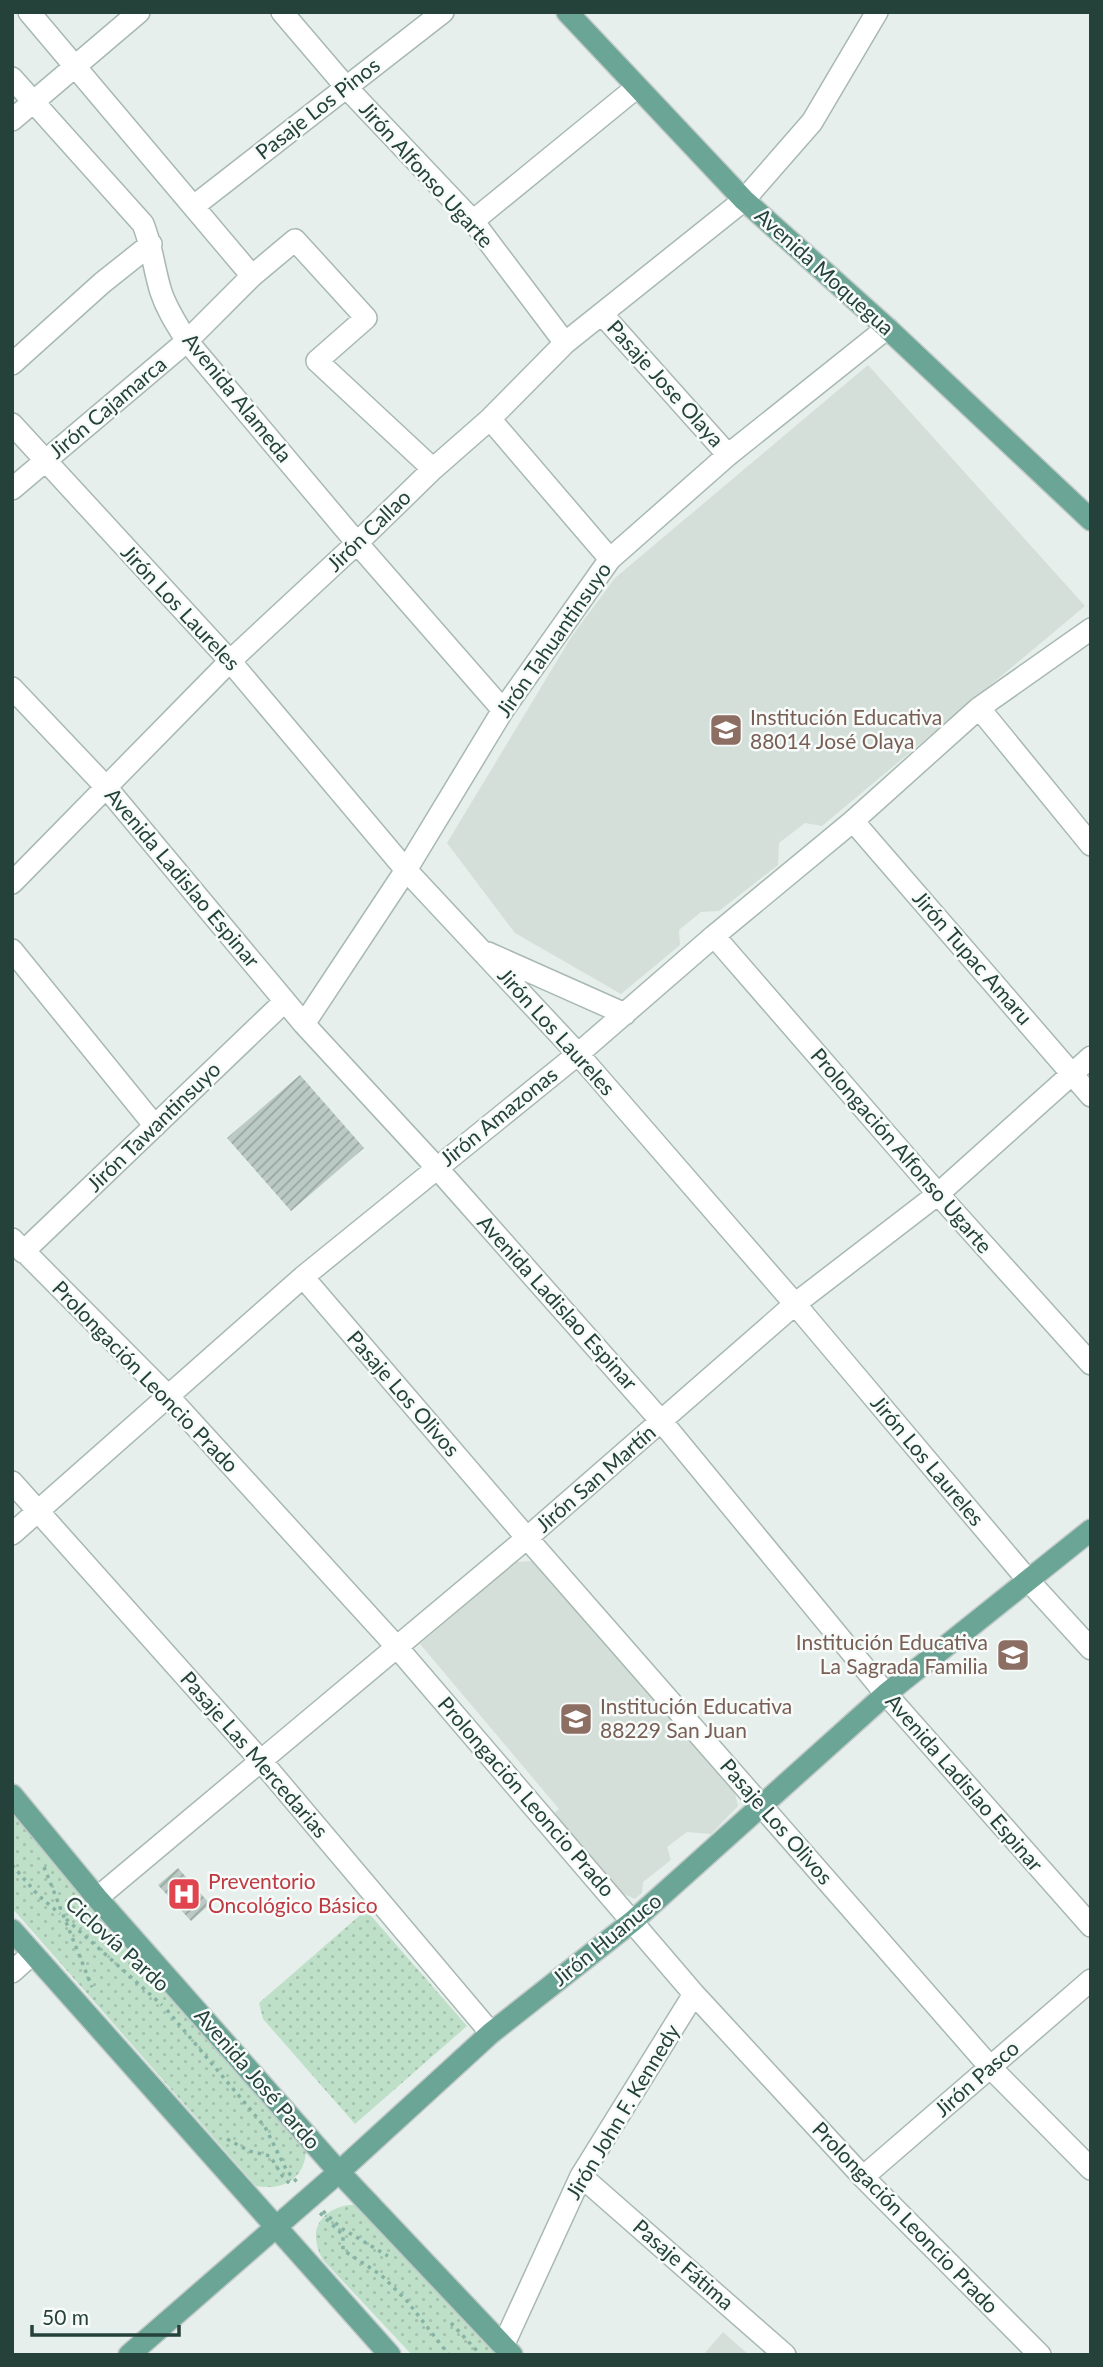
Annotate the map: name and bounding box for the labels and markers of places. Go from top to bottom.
place label: Institución Educativa 88014 José Olaya [750,704,942,753]
school or university icon: Institución Educativa 88014 José Olaya [707,711,745,749]
place label: Institución Educativa La Sagrada Familia [796,1629,988,1678]
school or university icon: Institución Educativa La Sagrada Familia [994,1636,1032,1674]
place label: Institución Educativa 88229 San Juan [600,1693,792,1742]
school or university icon: Institución Educativa 88229 San Juan [557,1700,595,1738]
place label: Preventorio Oncológico Básico [208,1868,378,1917]
hospital icon: Preventorio Oncológico Básico [165,1875,203,1913]

